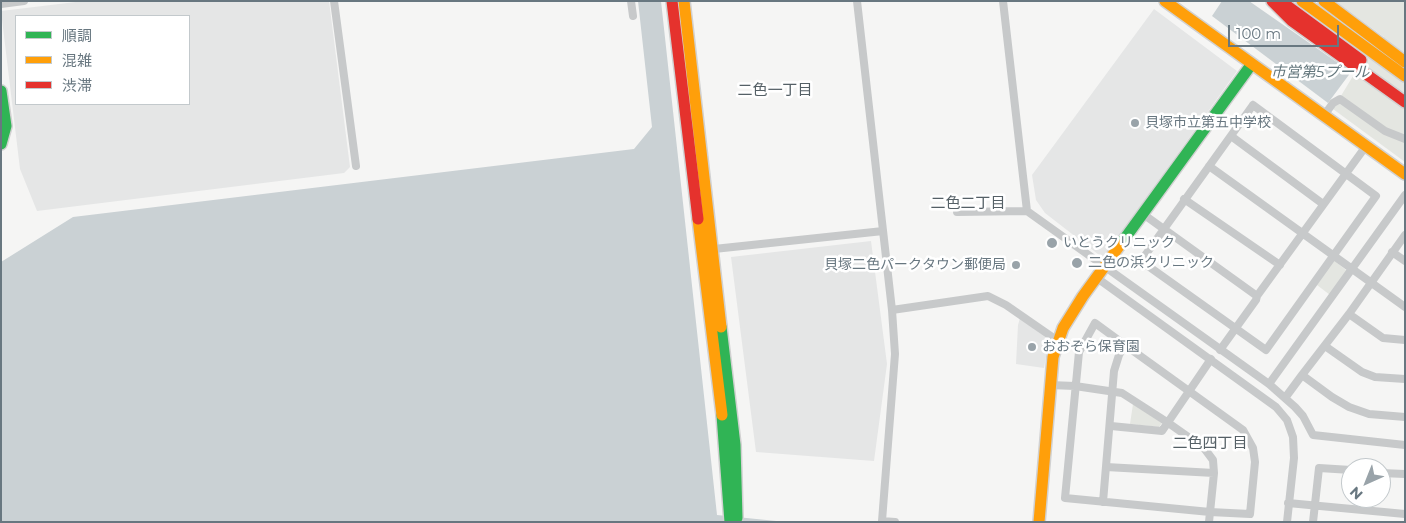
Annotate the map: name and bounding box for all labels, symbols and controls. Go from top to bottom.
legend [15,15,190,105]
scale bar [1231,15,1342,47]
text: 100 m [1236,24,1281,43]
text: 順調 [62,26,92,45]
text: 混雑 [62,51,92,70]
water label: 市営第5プール [1271,64,1369,82]
text: 渋滞 [62,76,92,95]
district label: 二色一丁目 [738,82,812,100]
place label: 貝塚市立第五中学校 [1145,115,1271,131]
marker: 貝塚市立第五中学校 [1129,117,1141,129]
district label: 二色二丁目 [931,195,1005,213]
place label: いとうクリニック [1063,235,1175,251]
marker: いとうクリニック [1045,236,1059,250]
place label: 二色の浜クリニック [1088,255,1214,271]
marker: 二色の浜クリニック [1070,256,1084,270]
place label: 貝塚二色パークタウン郵便局 [824,257,1006,273]
marker: 貝塚二色パークタウン郵便局 [1010,259,1022,271]
place label: おおぞら保育園 [1042,339,1140,355]
marker: おおぞら保育園 [1026,341,1038,353]
district label: 二色四丁目 [1173,435,1247,453]
north arrow [1341,458,1391,508]
text: N [1346,483,1367,503]

